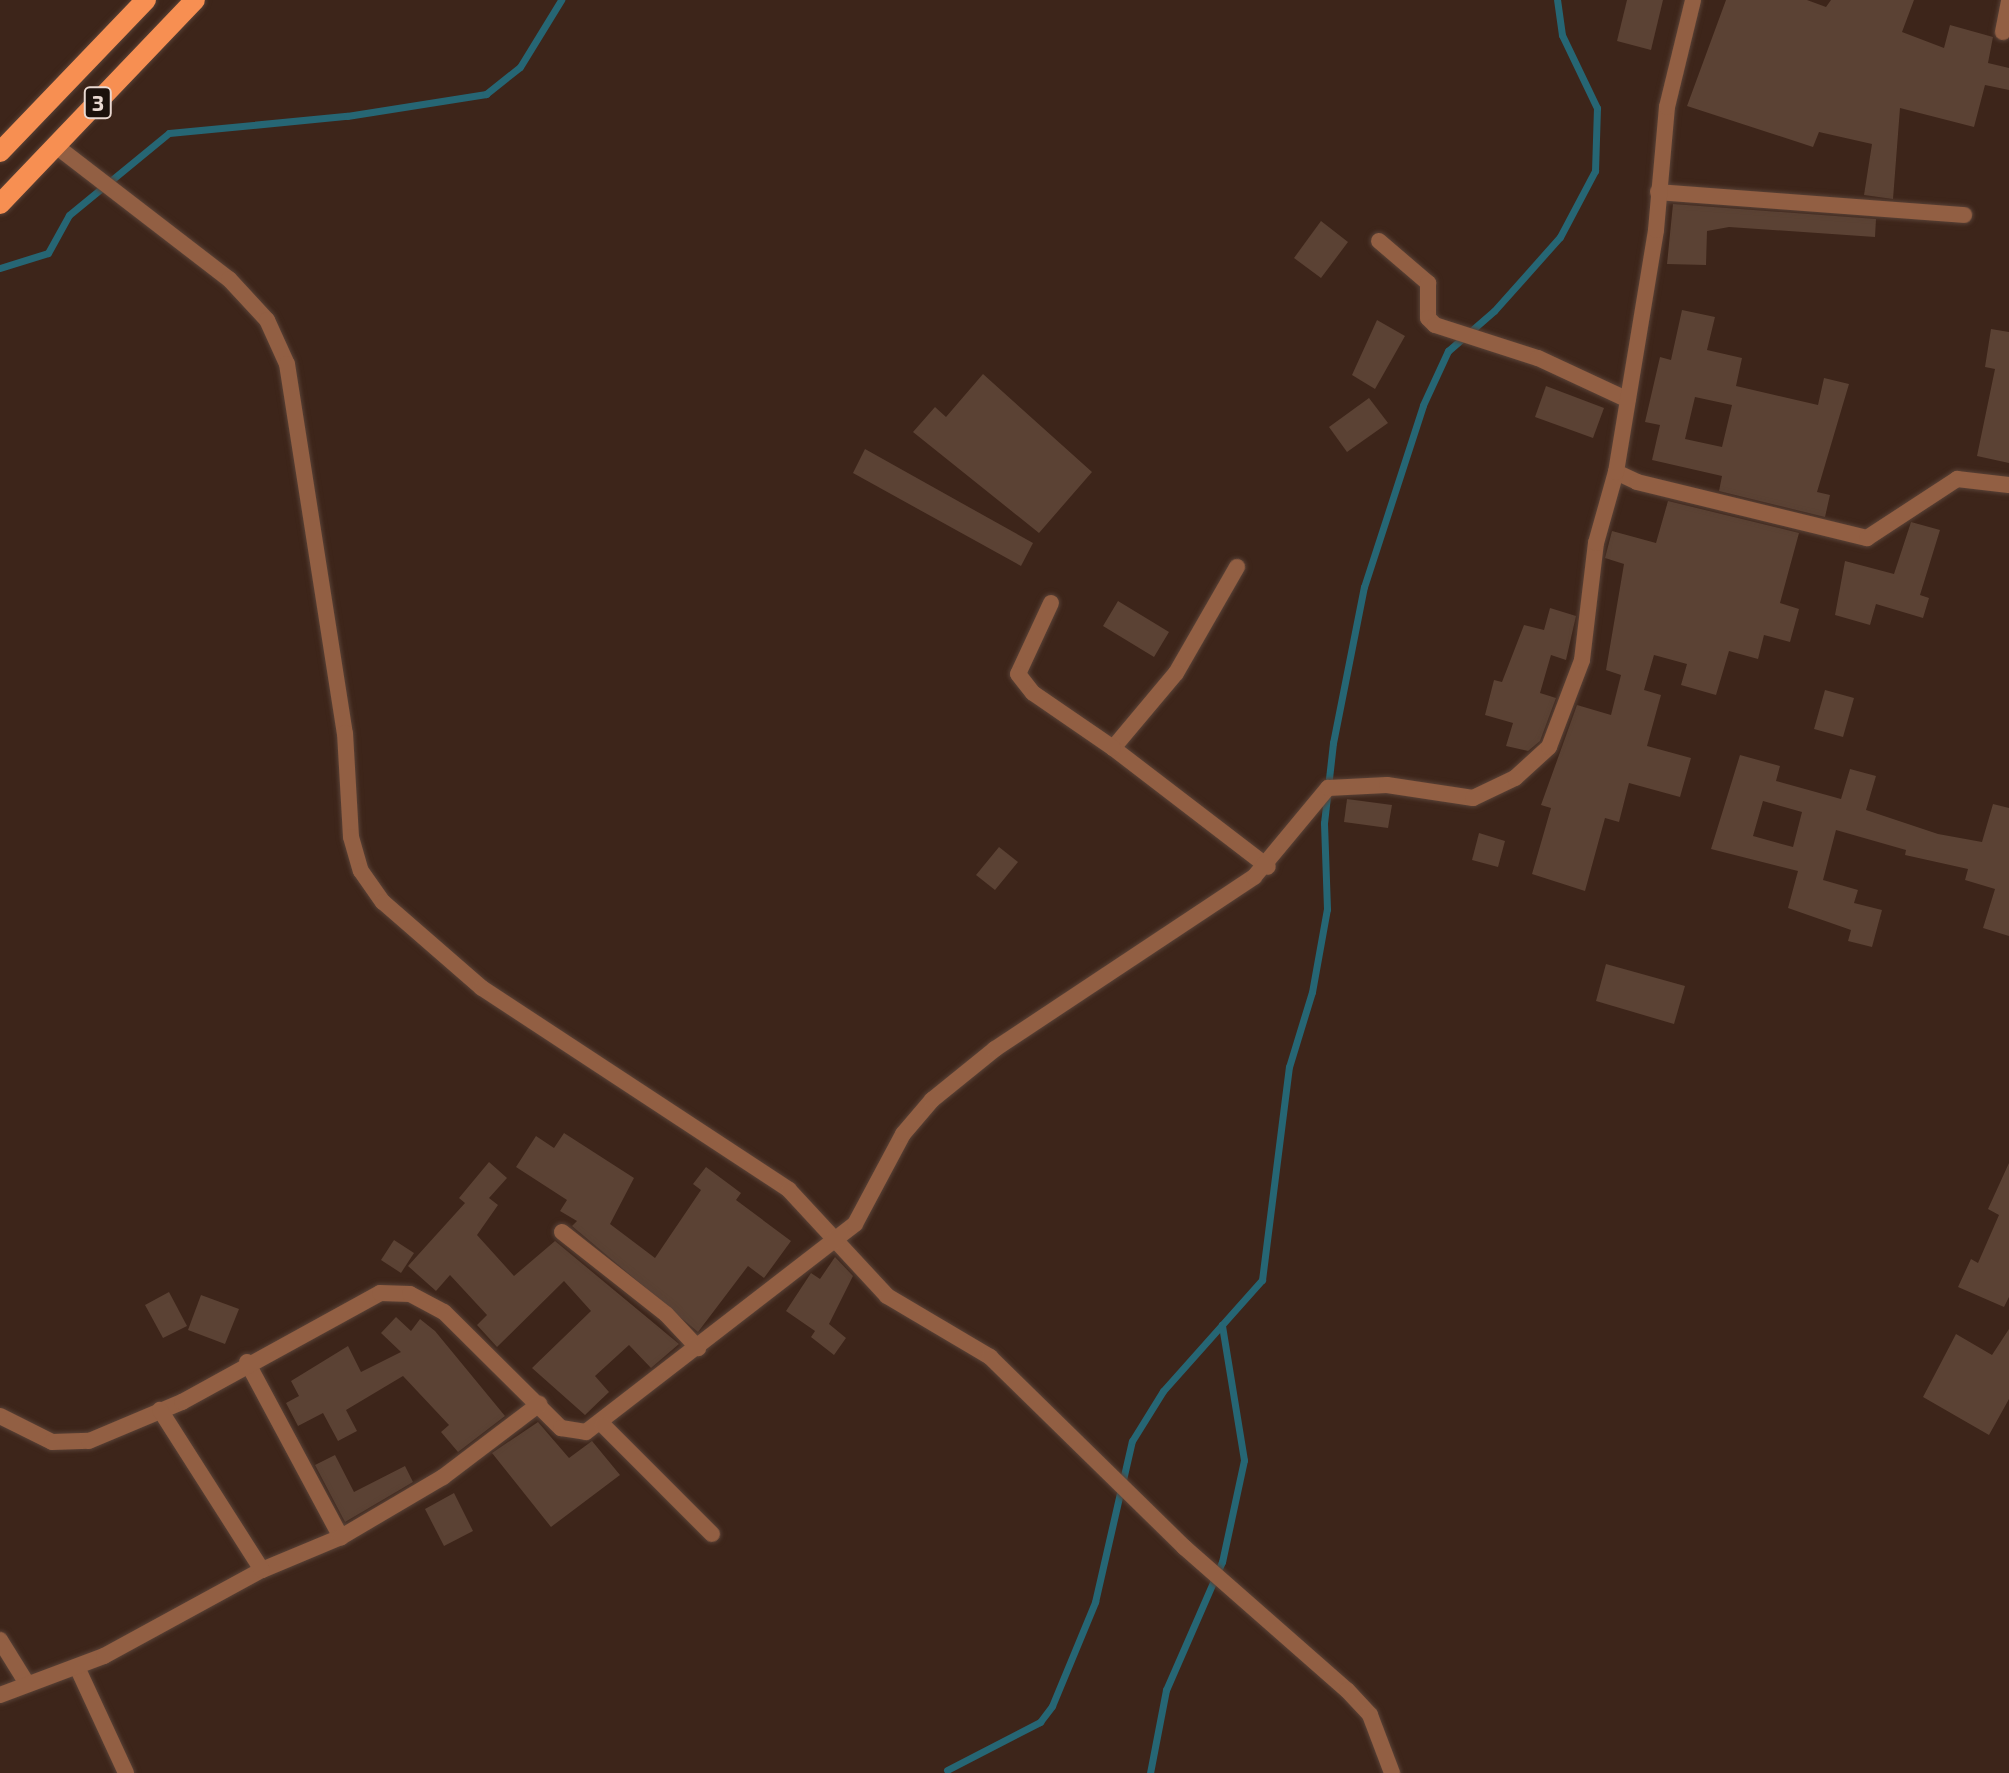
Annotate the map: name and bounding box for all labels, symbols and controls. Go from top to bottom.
road number: 3 [82,85,114,121]

